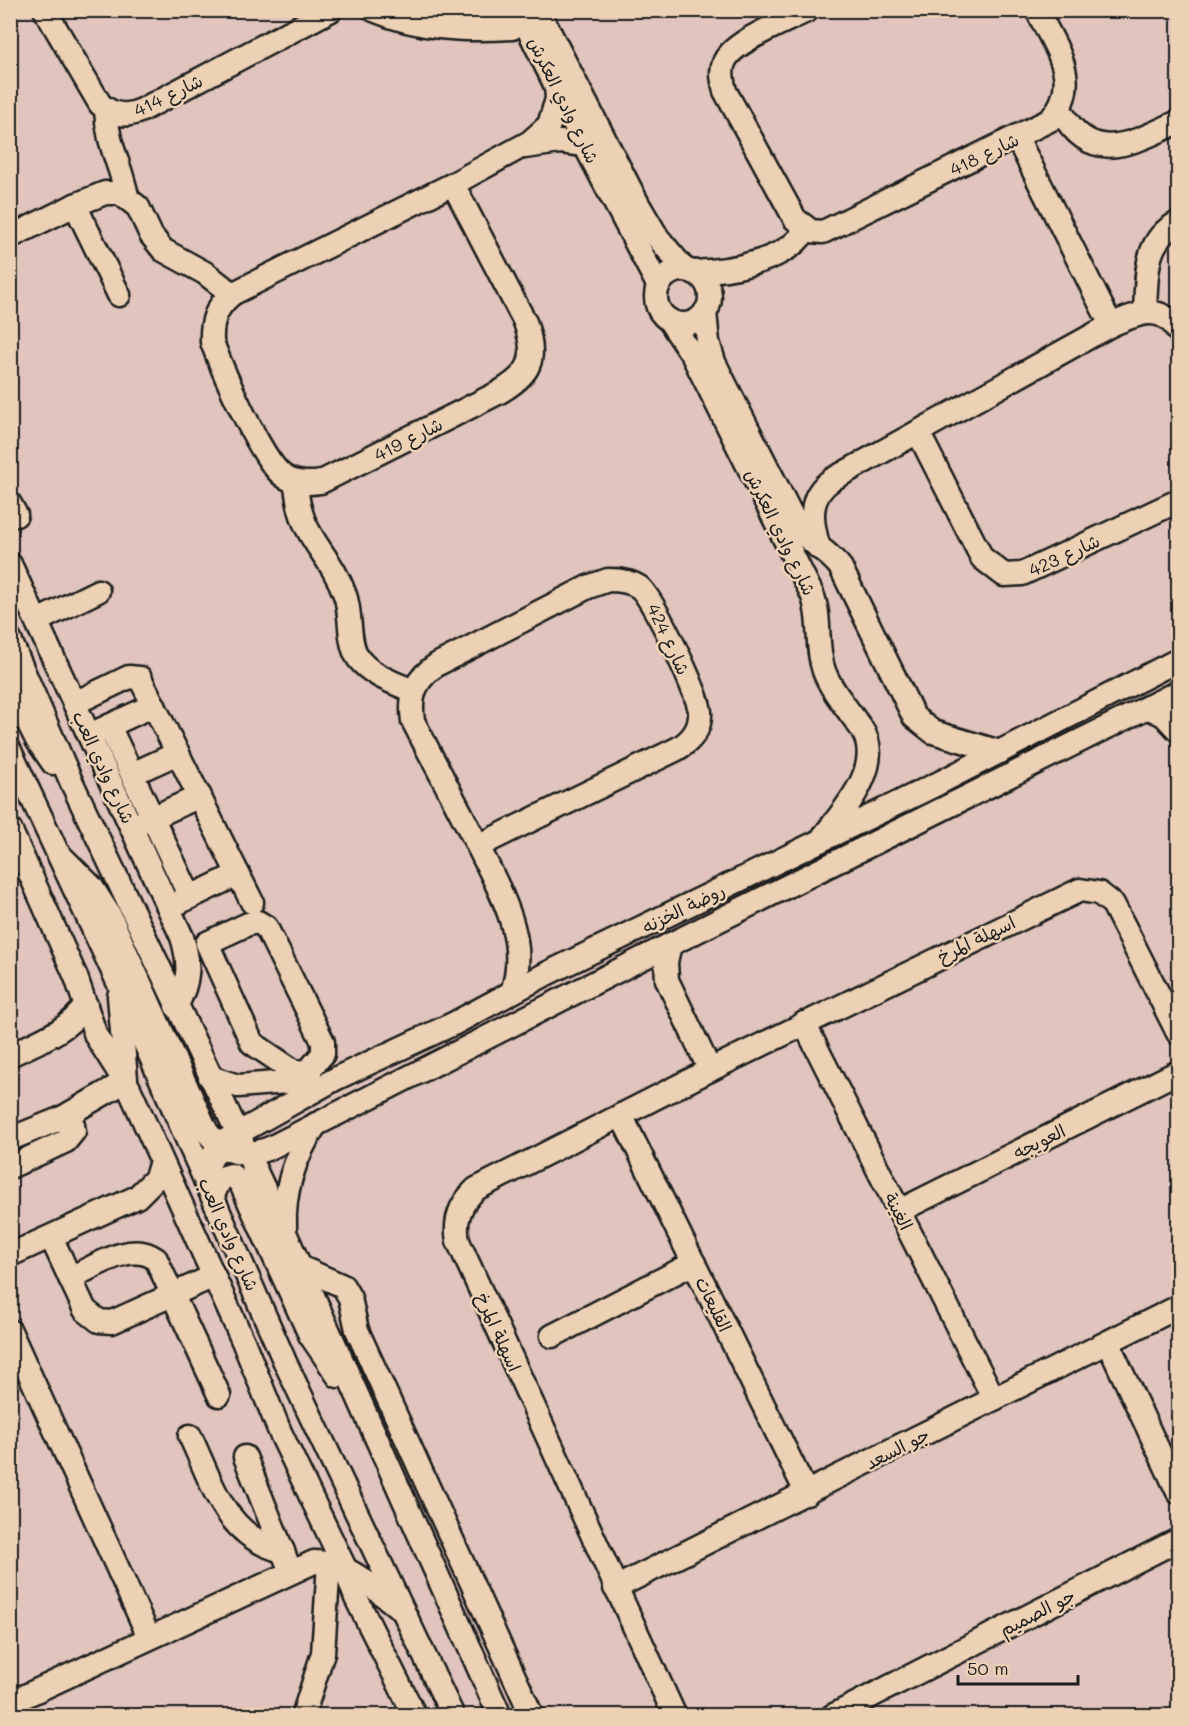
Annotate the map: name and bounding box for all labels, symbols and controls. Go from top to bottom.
street label: شارع وادي العكرش [521,33,605,168]
street label: شارع 414 [130,68,207,123]
street label: شارع 418 [945,127,1023,182]
street label: شارع 419 [370,412,447,467]
street label: شارع وادي العكرش [738,465,822,600]
street label: شارع 423 [1025,528,1104,583]
street label: شارع 424 [641,600,696,679]
street label: شارع وادي العب [66,707,141,828]
street label: روضة الخزنه [637,878,729,938]
street label: اسهلة المرخ [933,910,1020,969]
street label: العويجه [1009,1118,1069,1164]
street label: شارع وادي العب [191,1174,265,1295]
street label: الغينة [879,1188,919,1234]
street label: القليعات [690,1272,738,1336]
street label: اسهلة المرخ [470,1289,527,1376]
street label: جو السعد [861,1422,933,1474]
street label: جو الصميم [995,1583,1080,1644]
scale bar [958,1648,1078,1686]
text: 50 m [967,1656,1009,1680]

